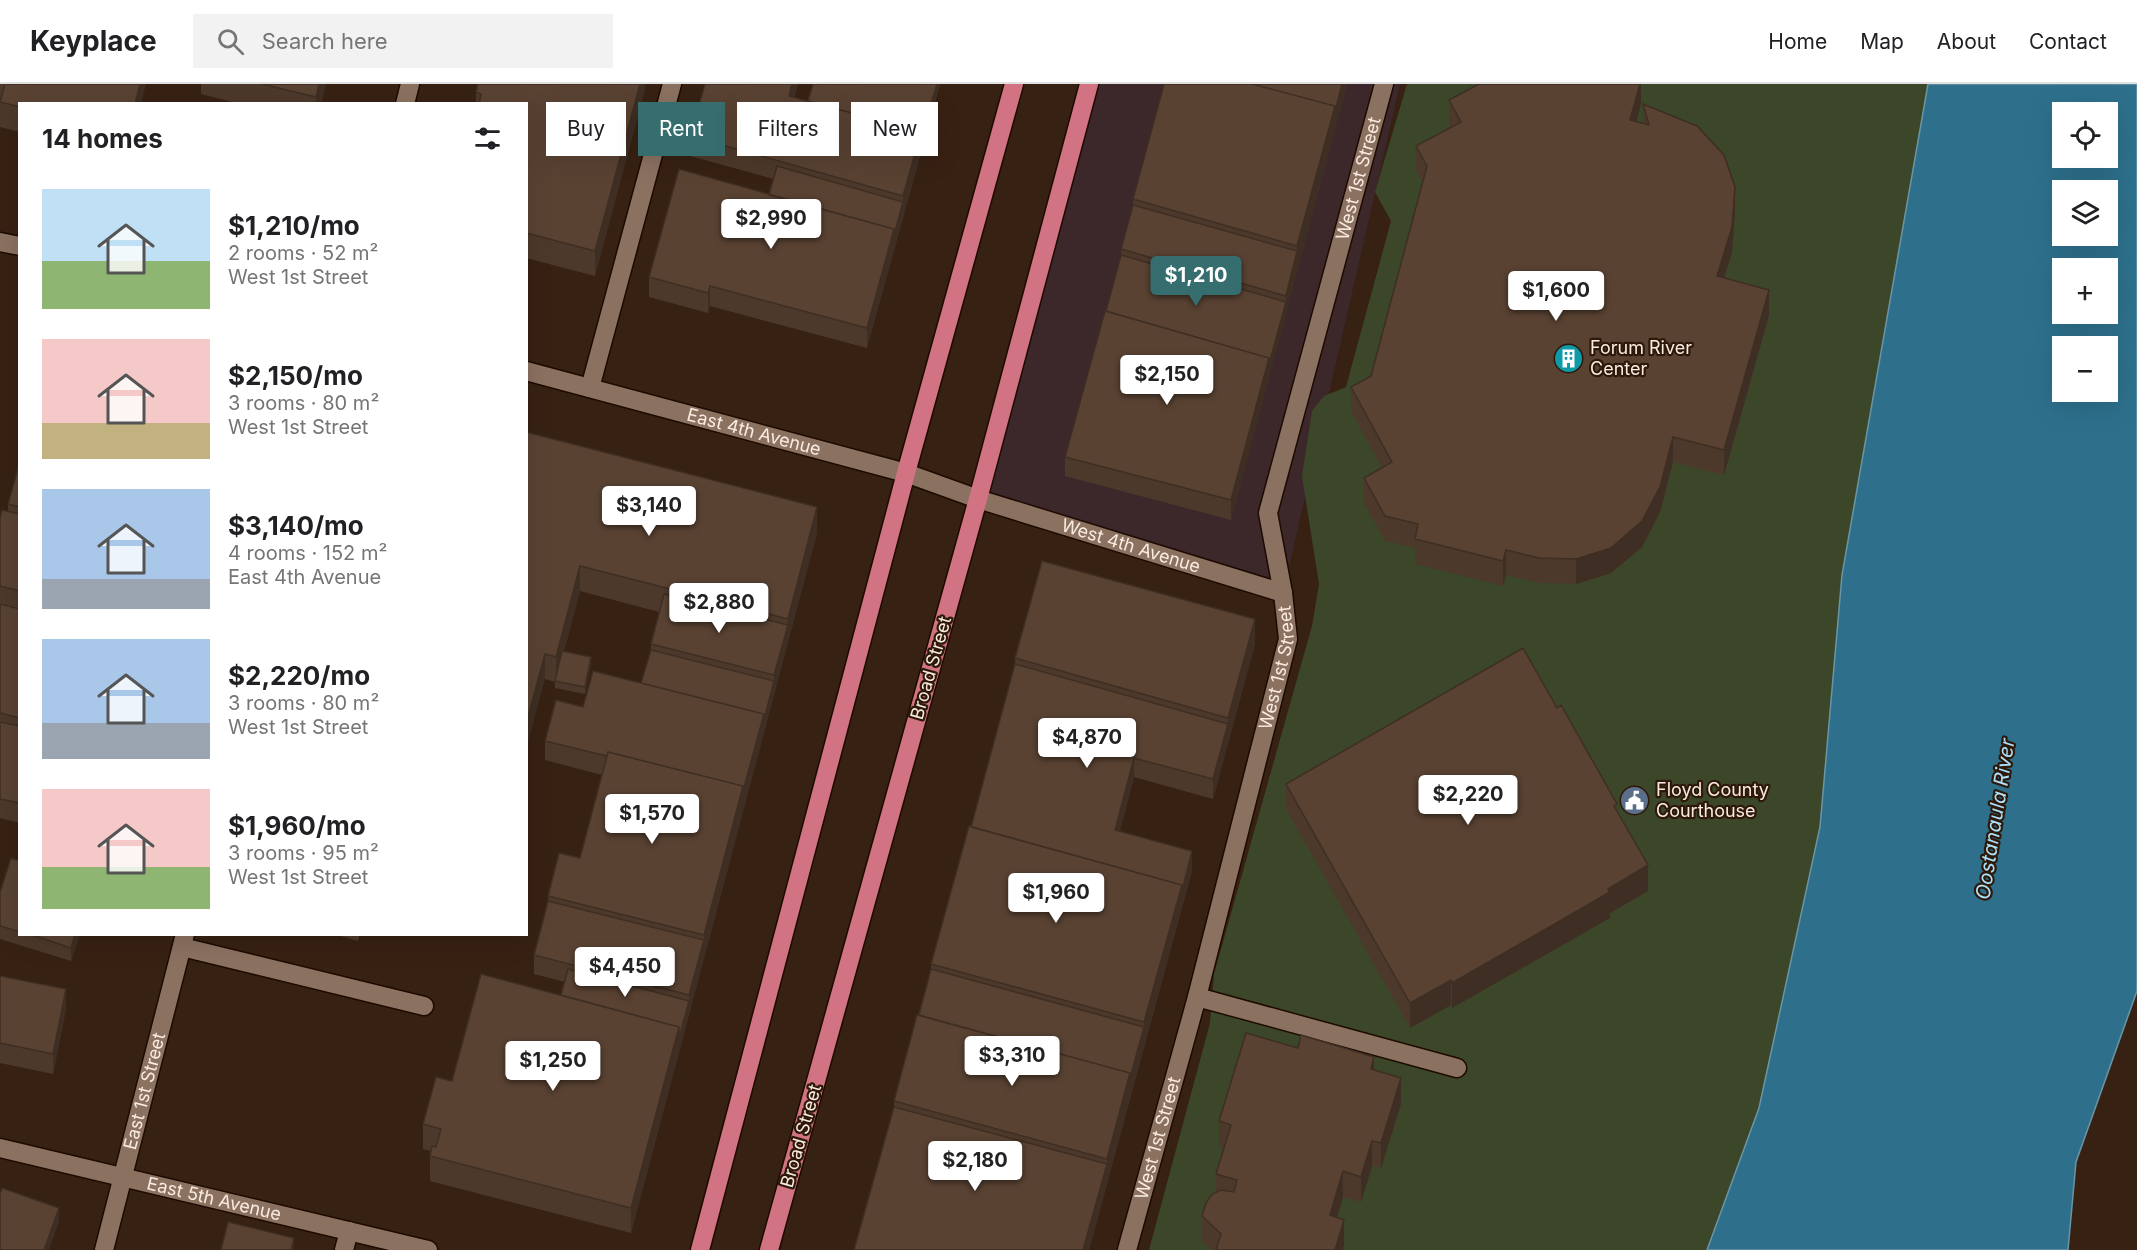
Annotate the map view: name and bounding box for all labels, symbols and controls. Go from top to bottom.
search box [193,14,613,68]
text: Keyplace [30,24,157,58]
icon: search [214,25,247,58]
text: Search here [262,28,388,54]
text: Home [1768,29,1827,54]
text: Map [1860,29,1904,54]
text: About [1937,29,1996,54]
text: Contact [2029,29,2107,54]
chip: Buy [546,102,626,156]
chip: Rent [638,102,725,156]
chip: Filters [737,102,839,156]
chip: New [851,102,938,156]
map controls [2052,102,2118,402]
button: locate [2052,102,2118,168]
street label: West 1st Street [1331,115,1385,242]
icon: filters [471,122,504,155]
text: 14 homes [42,123,163,154]
button: layers [2052,180,2118,246]
pin: $2,990 [722,199,820,250]
text: $2,990 [735,206,807,230]
text: $1,210/mo [228,210,360,241]
icon: home [90,213,162,285]
text: 2 rooms · 52 m² [228,241,378,265]
pin: $1,210 [1147,256,1245,307]
button: + [2052,258,2118,324]
text: $1,210 [1164,263,1228,287]
text: West 1st Street [228,265,368,289]
pin: $1,600 [1507,271,1605,322]
text: $1,600 [1522,278,1590,302]
button: − [2052,336,2118,402]
place label: Forum River Center [1590,337,1692,379]
building icon: Forum River Center [1553,342,1585,374]
pin: $2,150 [1118,355,1216,406]
text: $2,150/mo [228,360,363,391]
text: $2,150 [1134,362,1200,386]
icon: home [90,363,162,435]
text: 3 rooms · 80 m² [228,391,379,415]
street label: East 4th Avenue [685,404,823,460]
text: West 1st Street [228,415,368,439]
pin: $3,140 [600,486,698,537]
text: $3,140 [616,493,682,517]
text: $3,140/mo [228,510,364,541]
icon: home [90,513,162,585]
street label: West 4th Avenue [1059,514,1203,577]
text: 4 rooms · 152 m² [228,541,387,565]
text: East 4th Avenue [228,565,381,589]
pin: $2,880 [670,583,768,634]
text: $2,880 [683,590,755,614]
street label: West 1st Street [1254,605,1298,732]
street label: Broad Street [906,614,955,722]
text: $2,220/mo [228,660,370,691]
icon: home [90,663,162,735]
text: 3 rooms · 80 m² [228,691,379,715]
text: West 1st Street [228,715,368,739]
pin: $4,870 [1038,718,1136,769]
text: $4,870 [1052,725,1122,749]
water label: Oostanaula River [1970,736,2020,901]
pin: $2,220 [1419,775,1517,826]
place label: Floyd County Courthouse [1656,779,1769,821]
text: $2,220 [1432,782,1504,806]
public building icon: Floyd County Courthouse [1619,784,1651,816]
pin: $1,570 [603,794,701,845]
text: $1,570 [619,801,685,825]
text: $1,960/mo [228,810,366,841]
icon: home [90,813,162,885]
text: 3 rooms · 95 m² [228,841,379,865]
text: West 1st Street [228,865,368,889]
pin: $1,960 [1007,873,1105,924]
text: $1,960 [1022,880,1090,904]
pin: $4,450 [576,947,674,998]
text: $4,450 [589,954,661,978]
street label: East 1st Street [119,1030,169,1152]
pin: $3,310 [963,1036,1061,1087]
pin: $1,250 [504,1041,602,1092]
text: $3,310 [979,1043,1045,1067]
text: $1,250 [519,1048,587,1072]
street label: West 1st Street [1130,1074,1184,1202]
street label: Broad Street [776,1082,825,1190]
pin: $2,180 [926,1141,1024,1192]
text: $2,180 [942,1148,1008,1172]
street label: East 5th Avenue [145,1172,283,1225]

